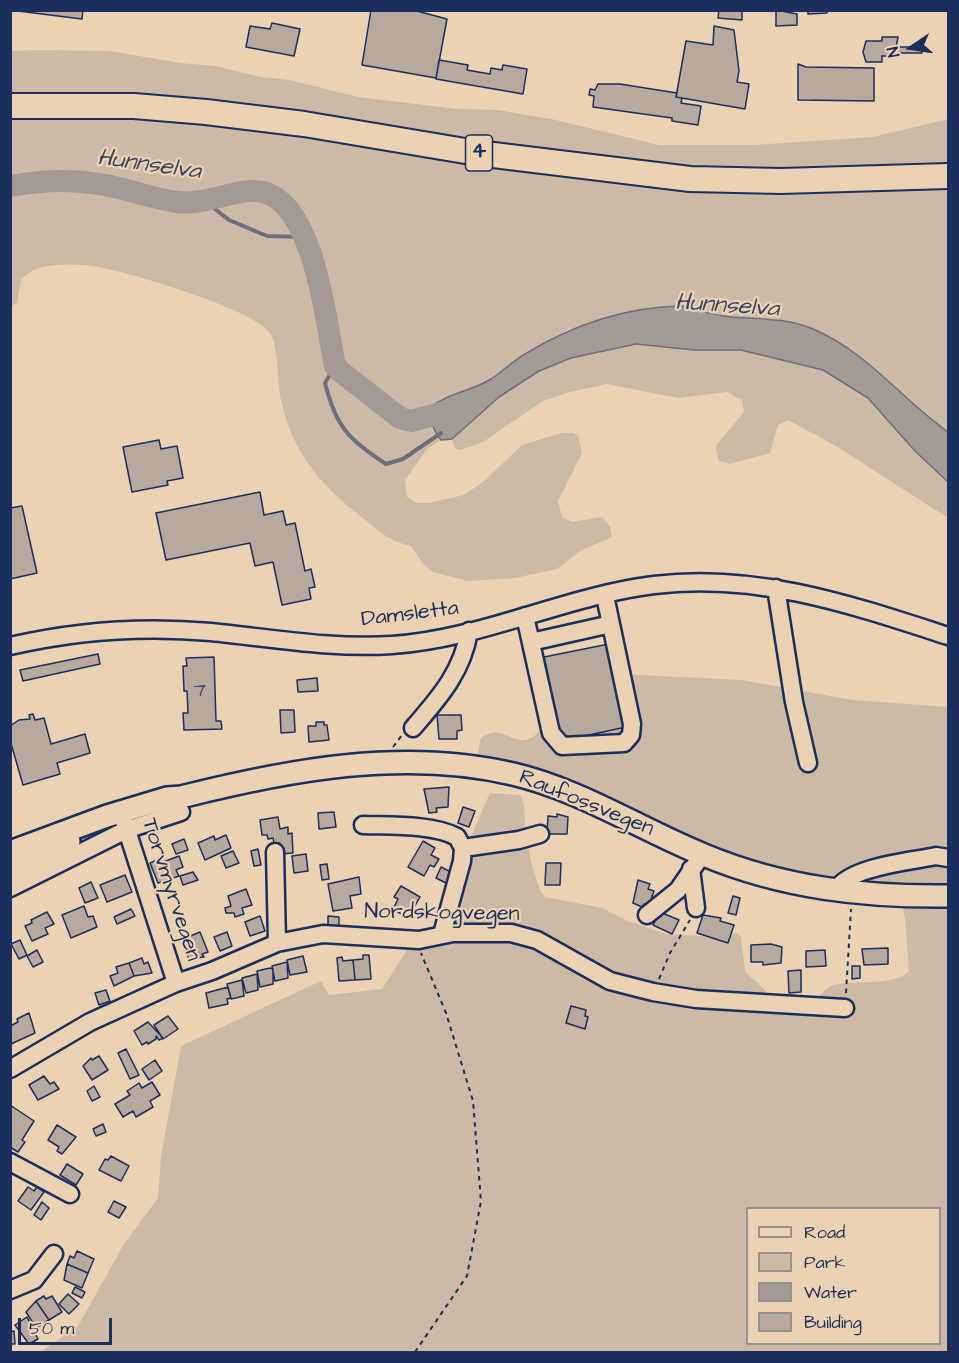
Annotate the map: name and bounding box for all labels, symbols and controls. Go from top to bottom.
north arrow [881,18,941,78]
text: N [882,45,905,59]
road number: 4 [466,135,492,171]
water label: Hunnselva [95,144,203,188]
water label: Hunnselva [674,289,780,325]
street label: Damsletta [360,596,460,634]
house number: 7 [194,680,206,704]
street label: Raufossvegen [515,765,657,843]
street label: Torvmyrvegen [134,815,206,965]
street label: Nordskogvegen [364,899,520,929]
legend [746,1207,941,1345]
text: Road [804,1220,845,1245]
text: Park [804,1250,846,1275]
text: Water [804,1280,857,1305]
scale bar [21,1306,116,1344]
text: Building [804,1310,862,1335]
text: 50 m [29,1316,74,1341]

